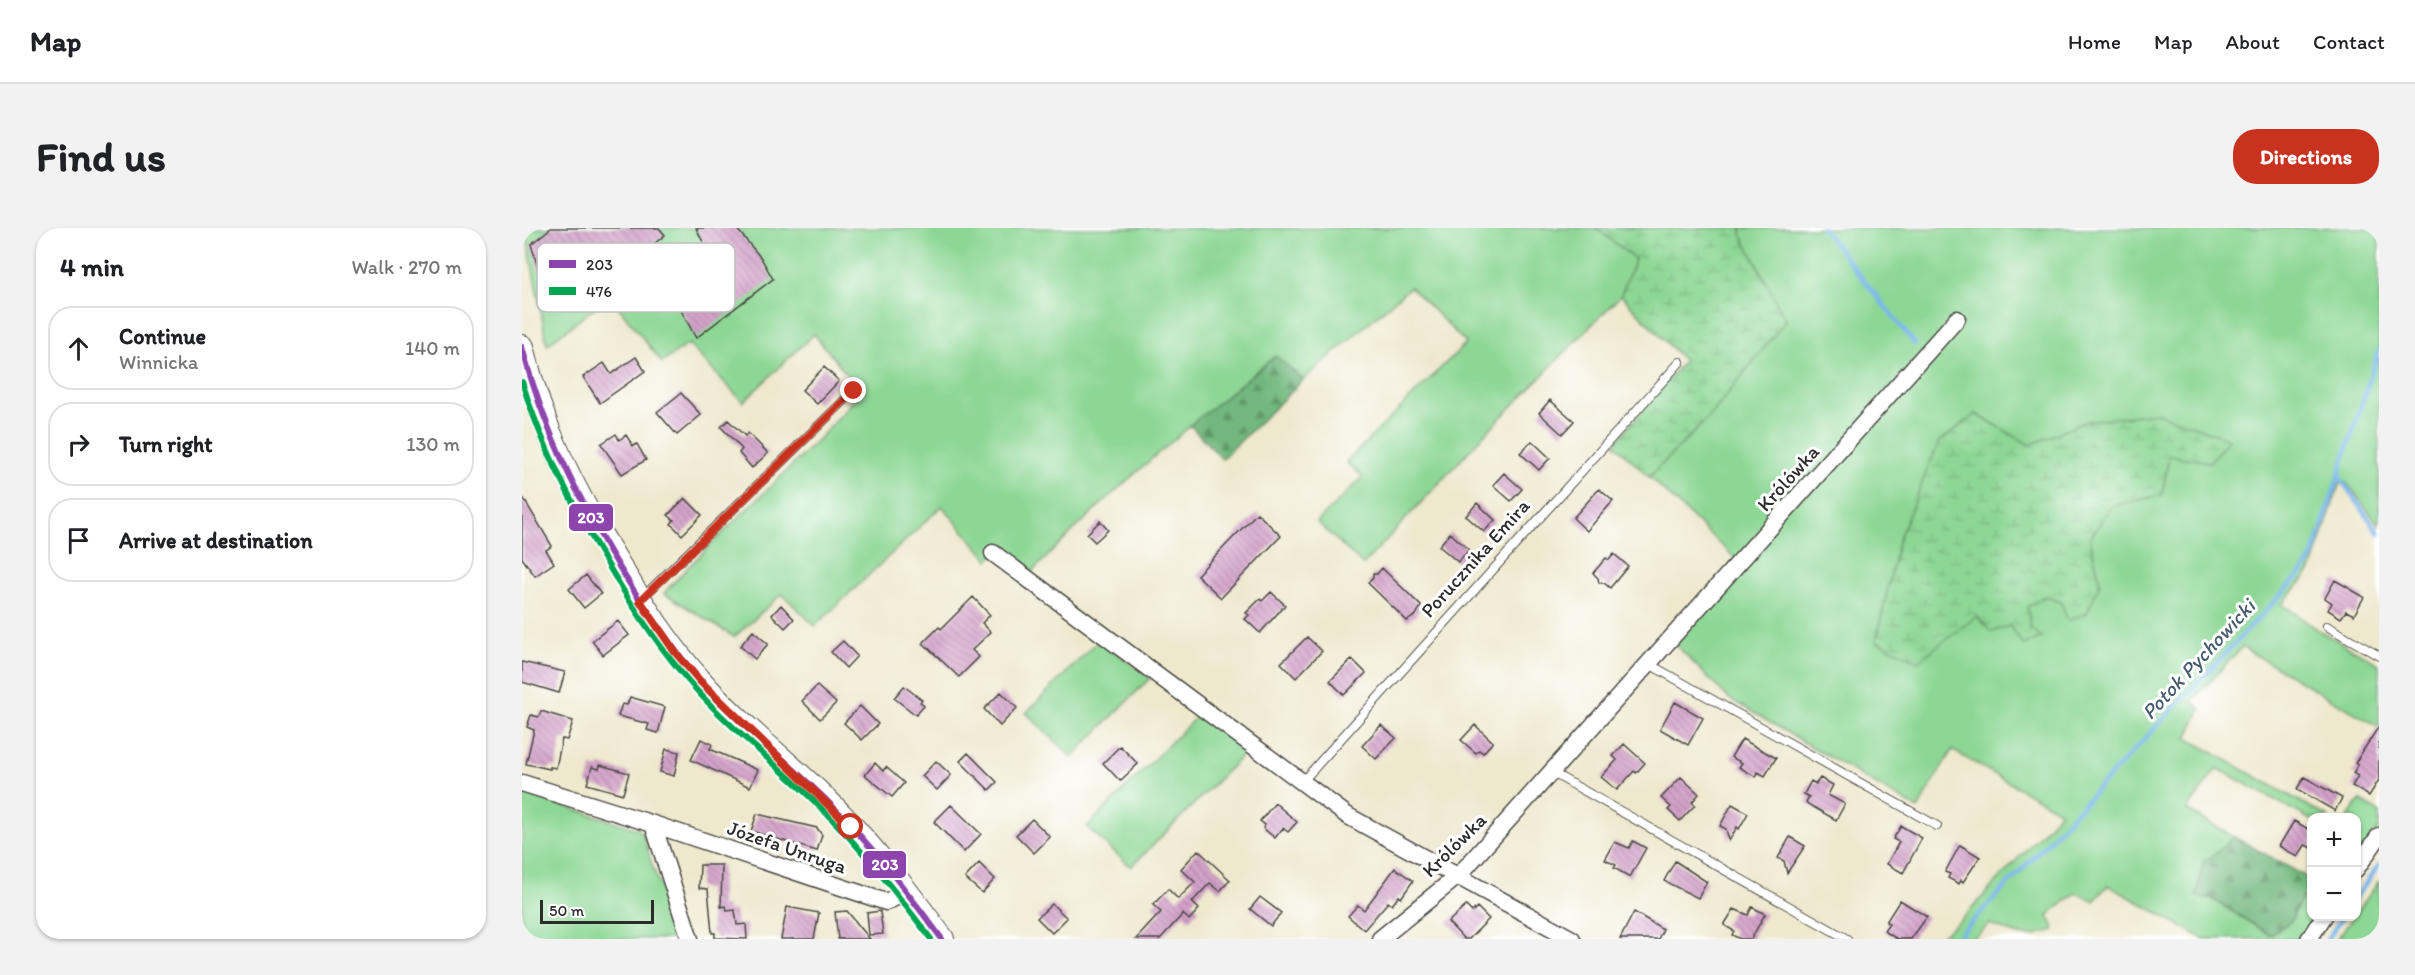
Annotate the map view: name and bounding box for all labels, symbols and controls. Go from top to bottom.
text: Map [30,24,81,58]
text: Home [2068,29,2121,54]
text: Map [2154,29,2193,54]
text: About [2226,29,2280,54]
text: Contact [2313,29,2385,54]
button: Directions [2233,129,2379,184]
text: Find us [36,131,166,182]
legend [537,243,735,312]
text: 4 min [60,251,124,283]
text: Walk · 270 m [351,255,462,279]
text: 203 [586,255,613,274]
text: 476 [586,282,612,301]
text: Continue [119,323,206,350]
icon: ahead [62,332,95,365]
text: 140 m [405,336,460,360]
text: Winnicka [119,350,198,374]
route end [840,377,866,403]
icon: right [62,428,95,461]
text: Turn right [119,431,213,458]
text: 130 m [406,432,460,456]
street label: Królówka [1752,439,1824,516]
street label: Porucznika Emira [1416,493,1535,622]
line badge: 203 [568,503,614,532]
text: 203 [578,508,605,527]
icon: arrive [62,524,95,557]
text: Arrive at destination [119,527,313,554]
water label: Potok Pychowicki [2136,592,2262,724]
street label: Królówka [1417,807,1492,882]
route start [837,813,863,839]
map controls [2307,813,2361,921]
button: + [2307,813,2361,867]
street label: Józefa Unruga [724,815,850,879]
line badge: 203 [862,850,907,879]
text: 203 [872,855,899,874]
button: − [2307,867,2361,921]
scale bar [540,897,654,924]
text: 50 m [549,901,584,920]

